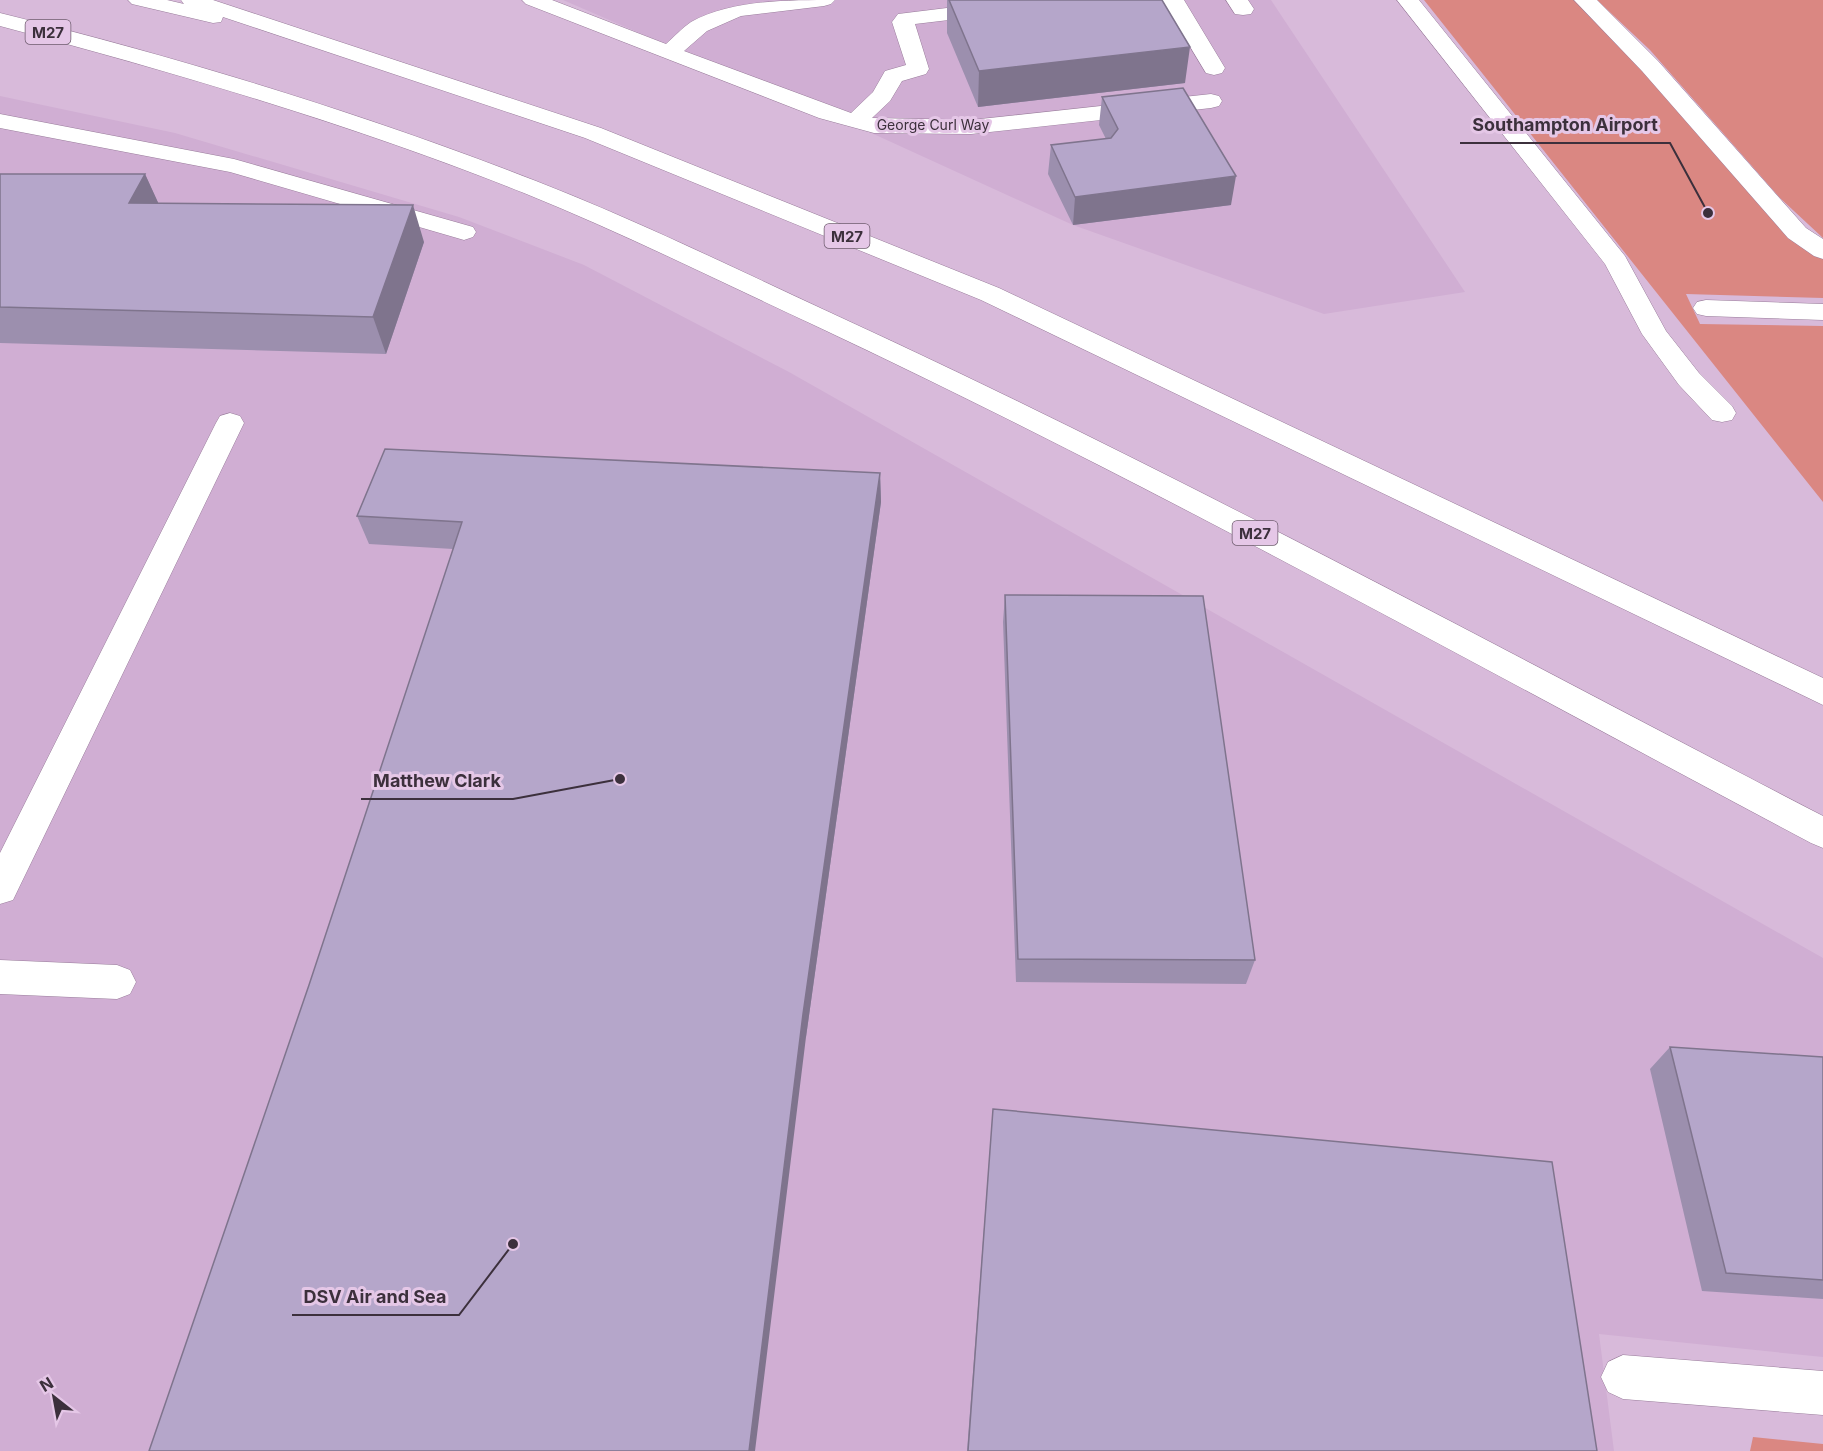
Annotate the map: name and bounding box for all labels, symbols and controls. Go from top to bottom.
road number: M27 [26,20,70,44]
callout: Southampton Airport [1460,107,1670,143]
text: Southampton Airport [1472,114,1658,135]
street label: George Curl Way [877,116,989,133]
road number: M27 [824,224,870,248]
road number: M27 [1232,521,1278,545]
callout: Matthew Clark [361,763,513,799]
text: Matthew Clark [373,770,501,791]
callout: DSV Air and Sea [292,1279,459,1315]
text: DSV Air and Sea [304,1286,446,1307]
north arrow [24,1367,84,1427]
text: N [36,1372,57,1396]

